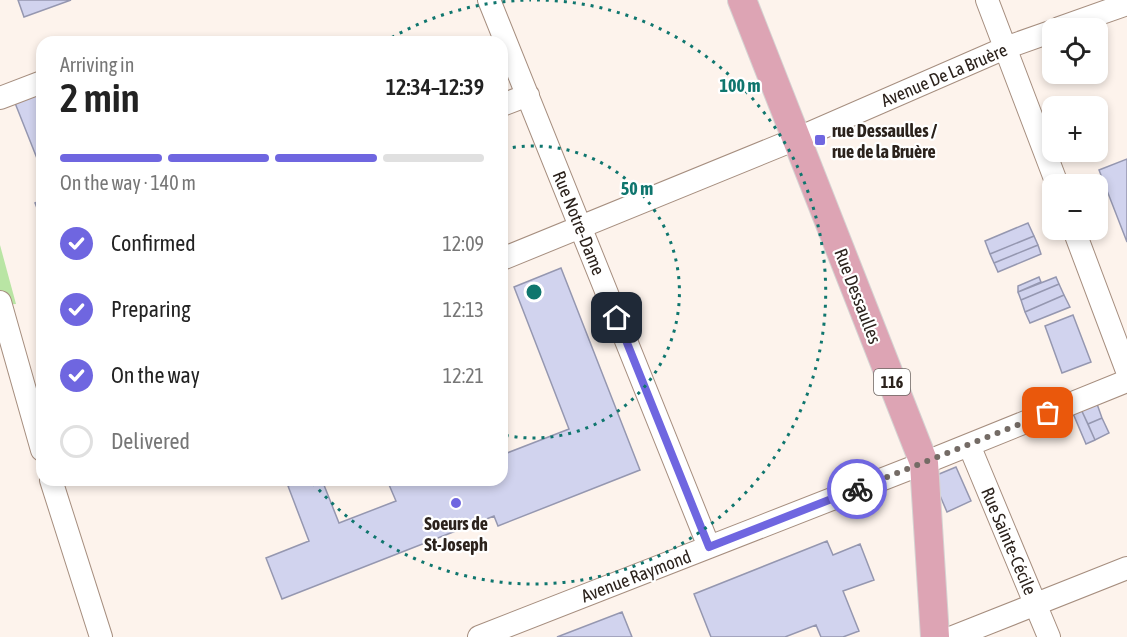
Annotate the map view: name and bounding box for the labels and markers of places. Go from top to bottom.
place label: rue Dessaulles / rue de la Bruère [832,120,938,162]
marker: rue Dessaulles / rue de la Bruère [813,133,827,147]
centre of rings [524,282,544,302]
pin [591,292,642,343]
pin [1022,387,1073,438]
marker: Soeurs de St-Joseph [449,496,463,510]
place label: Soeurs de St-Joseph [424,513,488,555]

